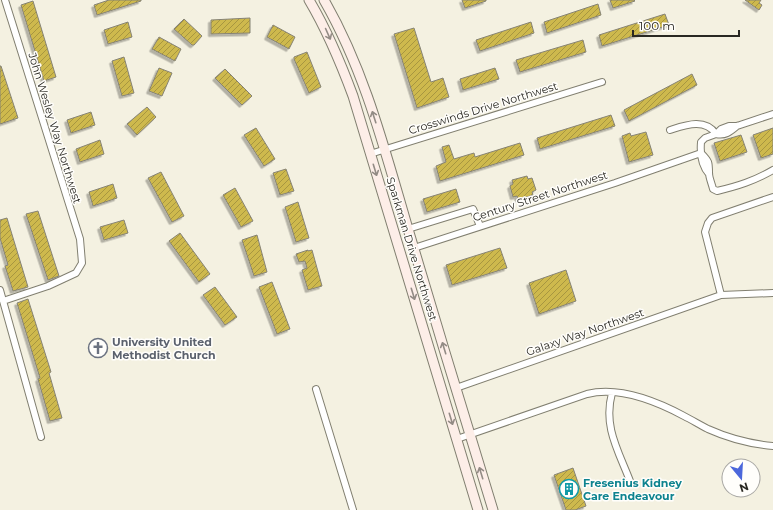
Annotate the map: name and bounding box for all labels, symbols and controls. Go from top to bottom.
scale bar [633,12,739,38]
text: 100 m [639,18,675,33]
one-way arrow [325,28,332,40]
street label: John Wesley Way Northwest [25,50,85,206]
street label: Crosswinds Drive Northwest [407,78,560,137]
one-way arrow [370,110,377,123]
one-way arrow [372,163,379,176]
street label: Century Street Northwest [471,167,610,224]
street label: Sparkman Drive Northwest [383,175,441,323]
one-way arrow [410,288,417,301]
street label: Galaxy Way Northwest [524,305,646,359]
place label: University United Methodist Church [112,335,216,362]
church icon: University United Methodist Church [87,337,109,359]
one-way arrow [440,342,447,355]
one-way arrow [448,412,455,425]
north arrow [721,458,761,498]
one-way arrow [477,466,484,479]
place label: Fresenius Kidney Care Endeavour [583,476,682,503]
building icon: Fresenius Kidney Care Endeavour [558,478,580,500]
text: N [738,479,750,496]

